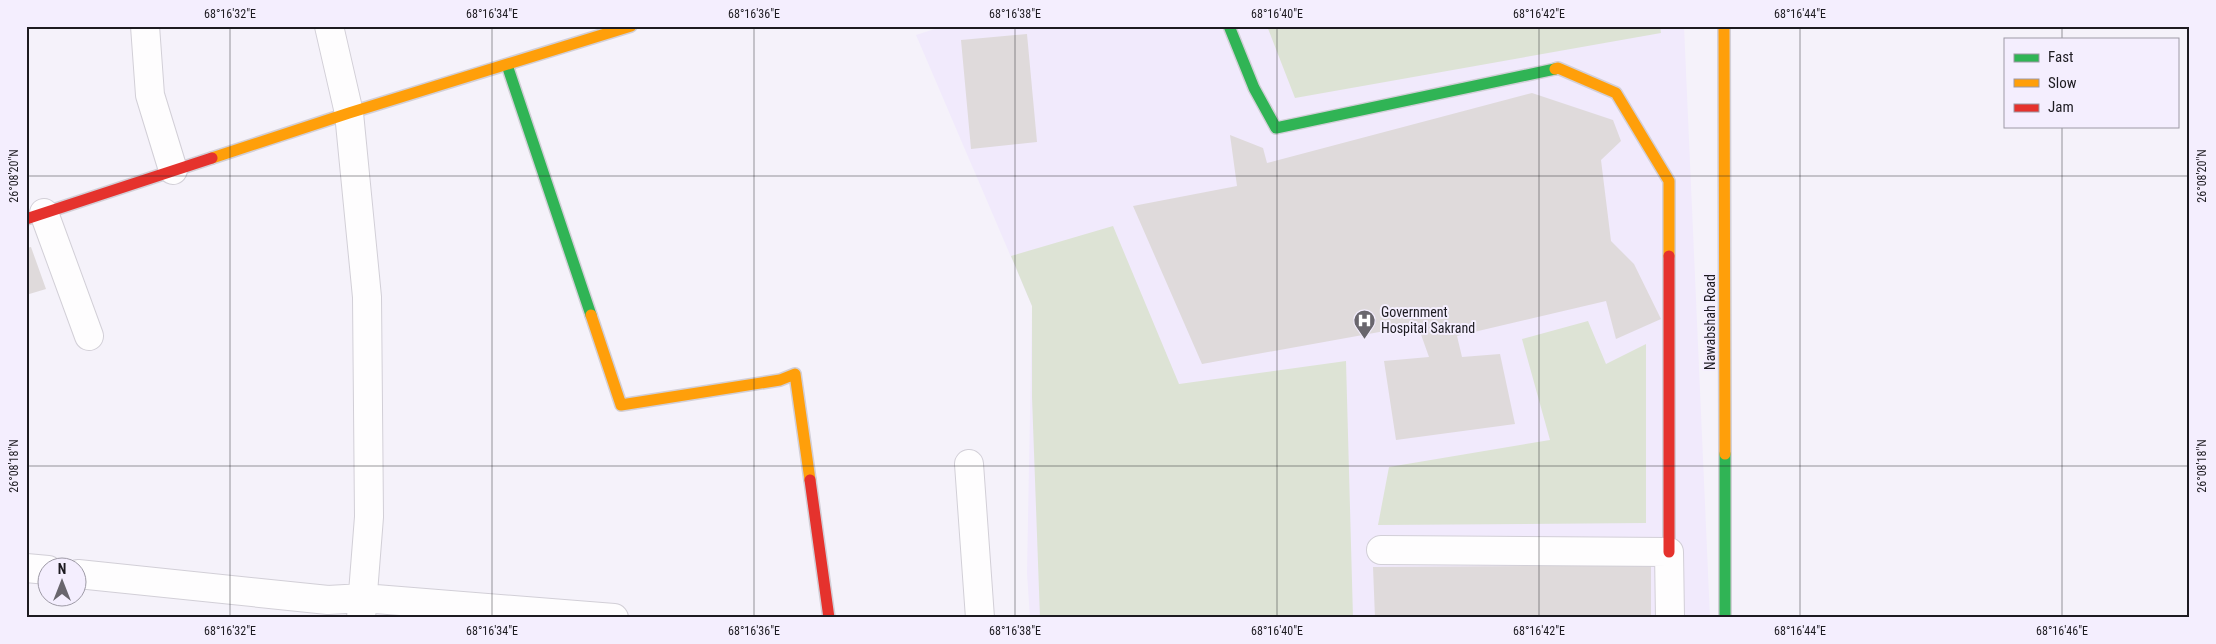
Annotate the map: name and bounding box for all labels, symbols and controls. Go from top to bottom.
text: 68°16'32"E [204,7,256,21]
text: 68°16'34"E [466,7,518,21]
text: 68°16'36"E [728,7,780,21]
text: 68°16'38"E [989,7,1041,21]
text: 68°16'40"E [1251,7,1303,21]
text: 68°16'42"E [1513,7,1565,21]
text: 68°16'44"E [1774,7,1826,21]
legend [2004,38,2178,128]
text: Fast [2048,48,2073,66]
text: Slow [2048,74,2077,92]
text: Jam [2048,98,2074,116]
text: 26°08'20"N [7,149,21,203]
text: 26°08'20"N [2195,149,2209,203]
street label: Nawabshah Road [1702,274,1718,370]
place label: Government Hospital Sakrand [1381,304,1475,336]
hospital icon: Government Hospital Sakrand [1353,308,1377,339]
text: 26°08'18"N [7,439,21,493]
text: 26°08'18"N [2195,439,2209,493]
north arrow [38,556,88,606]
text: N [58,561,66,577]
text: 68°16'32"E [204,624,256,638]
text: 68°16'34"E [466,624,518,638]
text: 68°16'36"E [728,624,780,638]
text: 68°16'38"E [989,624,1041,638]
text: 68°16'40"E [1251,624,1303,638]
text: 68°16'42"E [1513,624,1565,638]
text: 68°16'44"E [1774,624,1826,638]
text: 68°16'46"E [2036,624,2088,638]

